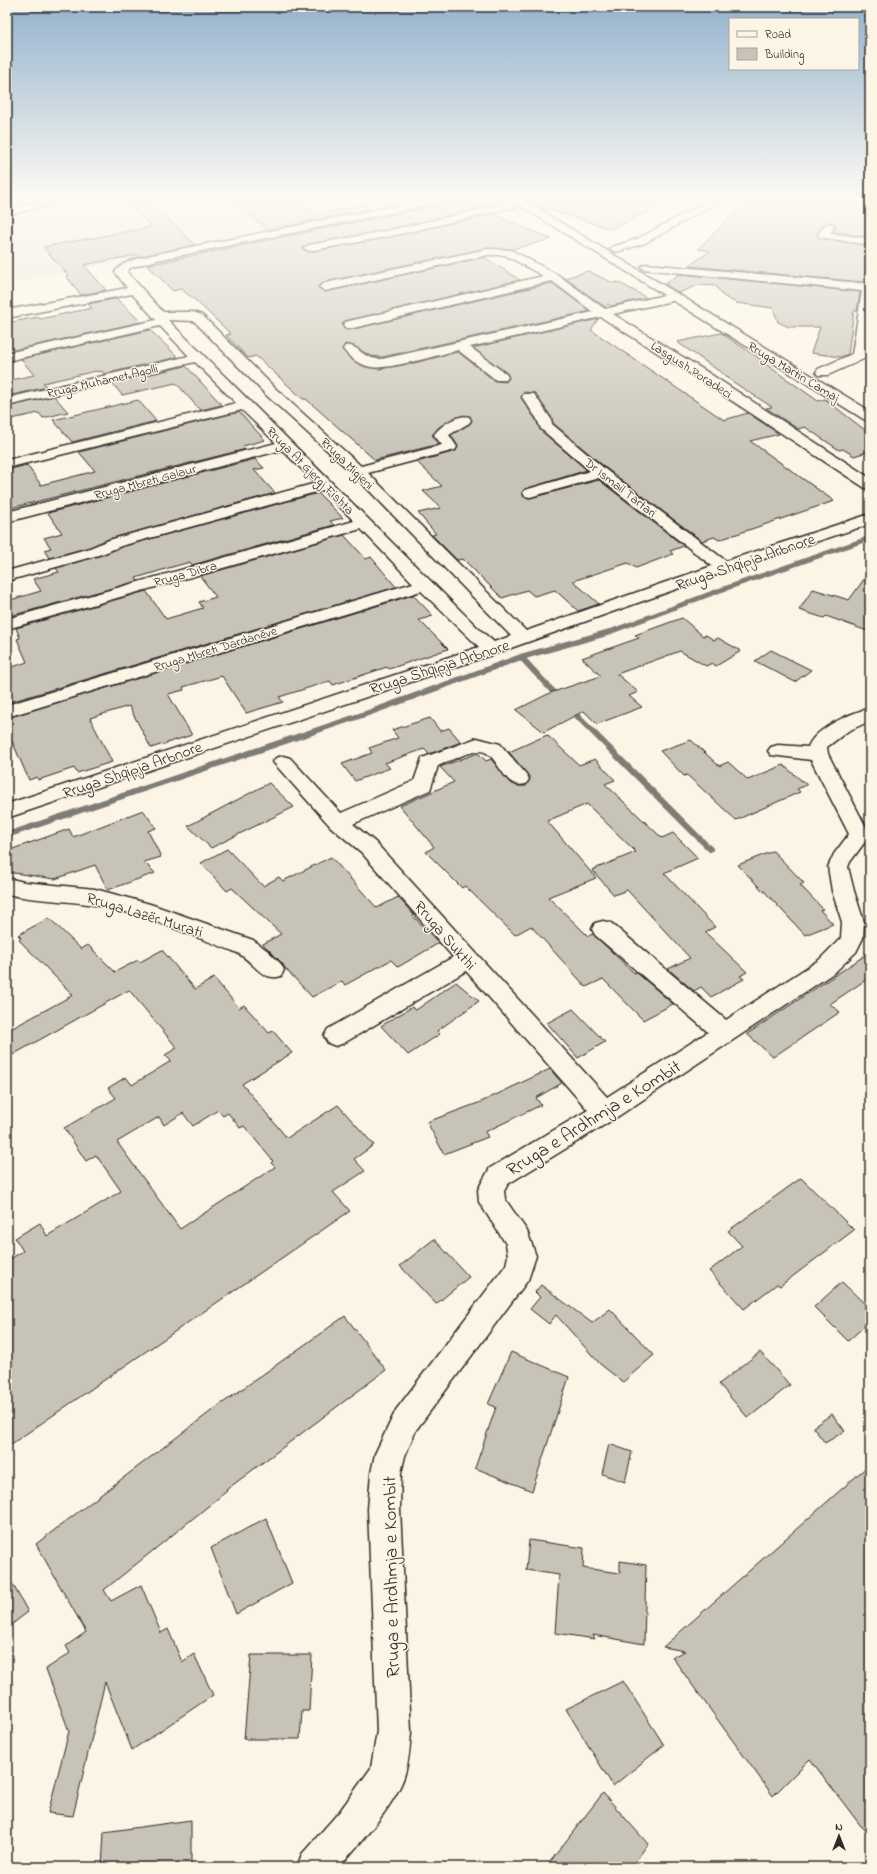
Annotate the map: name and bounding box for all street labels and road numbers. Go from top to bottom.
street label: Lasgush Poradeci [646,337,736,405]
street label: Rruga Martin Camaj [743,337,843,408]
street label: Rruga Muhamet Agolli [45,359,160,404]
street label: Rruga At Gjergj Fishta [261,423,358,520]
street label: Rruga Migjeni [315,434,378,495]
street label: Dr Ismail Tartari [579,453,660,523]
street label: Rruga Mbreti Galaur [92,459,200,506]
street label: Rruga Shqipja Arbnore [673,528,819,598]
street label: Rruga Dibra [152,556,219,593]
street label: Rruga Mbreti Dardanëve [152,622,280,678]
street label: Rruga Shqipja Arbnore [366,634,514,702]
street label: Rruga Shqipja Arbnore [60,736,206,806]
street label: Rruga Lazër Murati [83,887,206,945]
street label: Rruga Sukthi [408,896,482,976]
street label: Rruga e Ardhmja e Kombit [502,1054,689,1186]
street label: Rruga e Ardhmja e Kombit [377,1475,410,1678]

